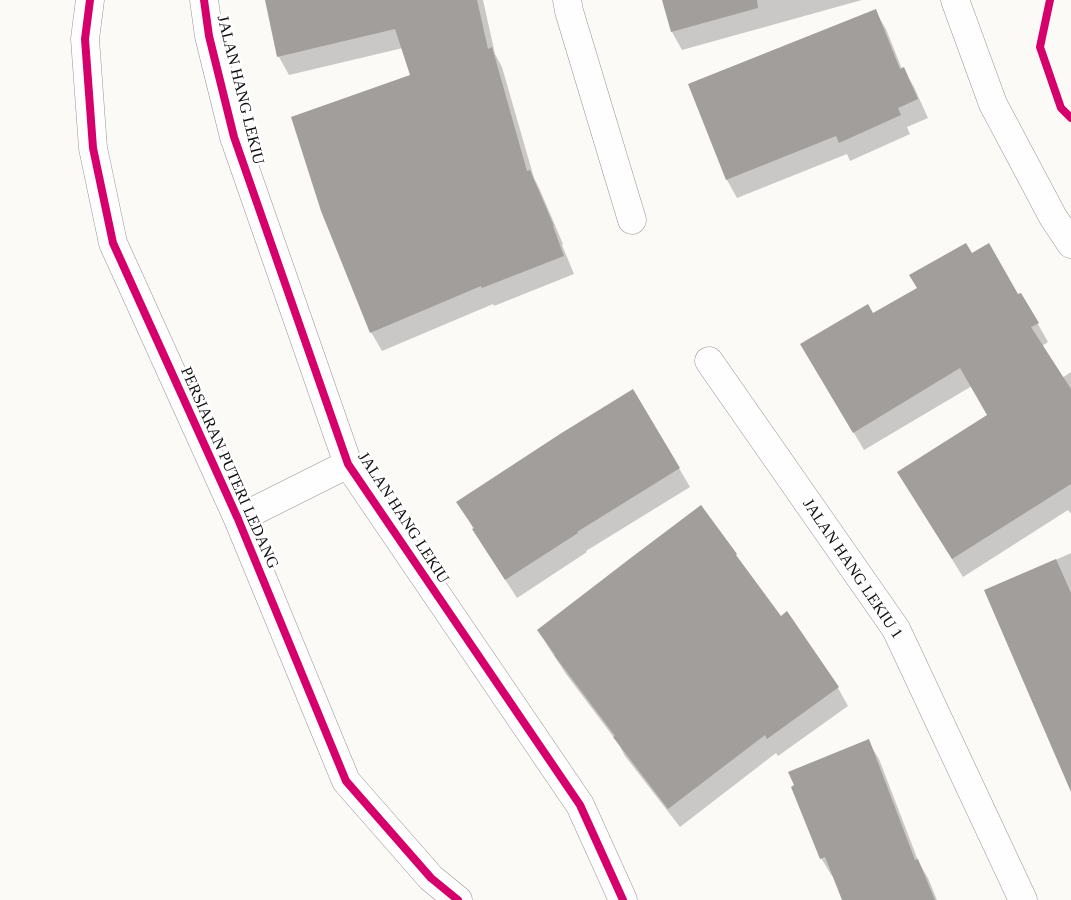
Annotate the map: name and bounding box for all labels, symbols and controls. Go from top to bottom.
street label: JALAN HANG LEKIU [212,14,268,166]
street label: PERSIARAN PUTERI LEDANG [176,364,282,572]
street label: JALAN HANG LEKIU [353,449,453,587]
street label: JALAN HANG LEKIU 1 [798,495,906,643]

